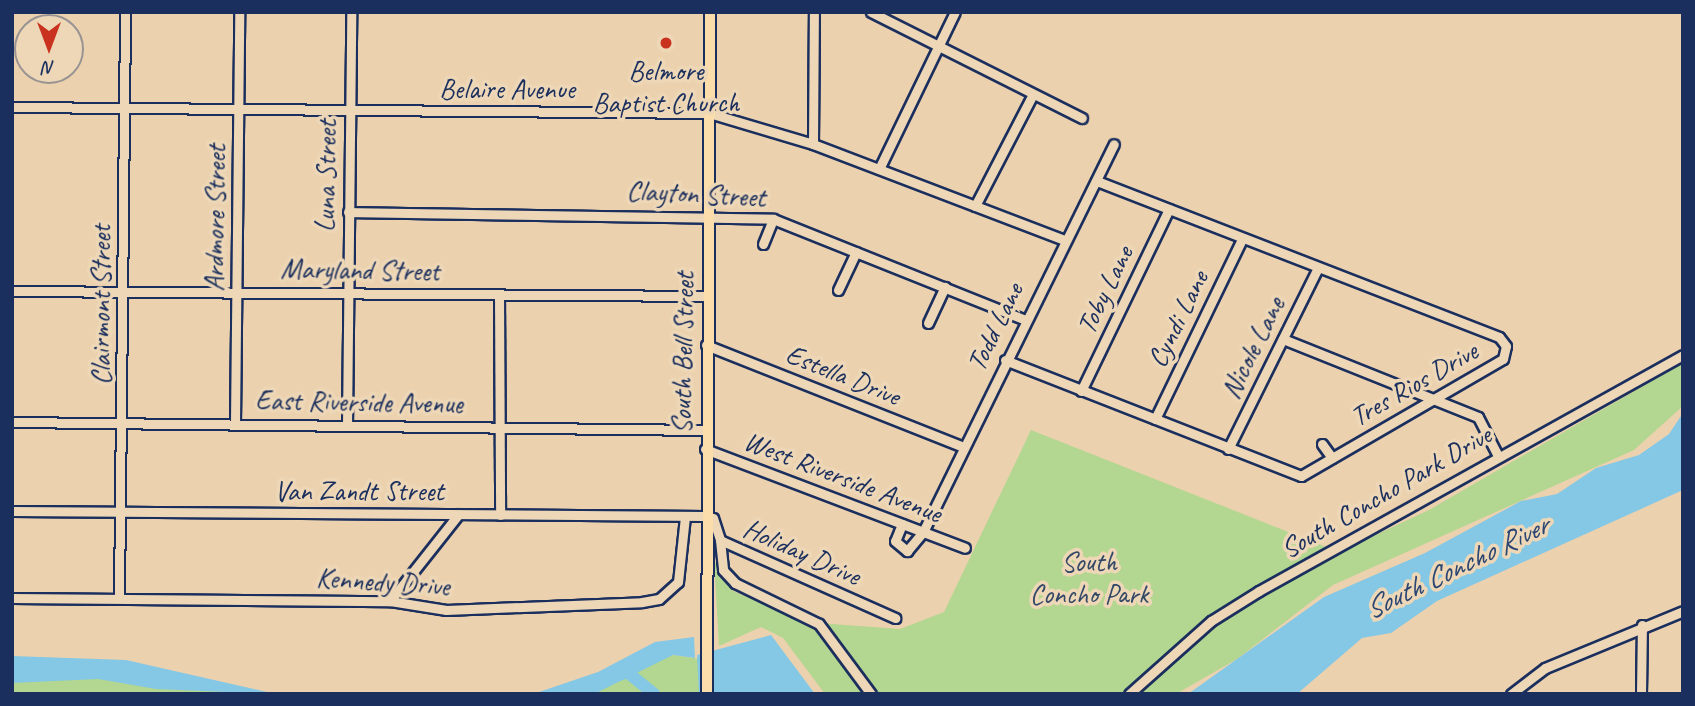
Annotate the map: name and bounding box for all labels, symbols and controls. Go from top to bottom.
north arrow [14,14,84,84]
marker: Belmore Baptist Church [658,35,674,51]
place label: Belmore Baptist Church [592,54,740,120]
text: N [43,56,55,80]
street label: Belaire Avenue [439,72,575,106]
street label: Luna Street [308,119,344,233]
street label: Ardmore Street [197,144,233,292]
street label: Clayton Street [626,174,766,214]
street label: Clairmont Street [84,225,118,385]
street label: Toby Lane [1069,240,1141,340]
street label: Maryland Street [280,252,440,288]
street label: Cyndi Lane [1140,265,1216,373]
street label: South Bell Street [665,271,701,435]
street label: Todd Lane [959,277,1031,377]
street label: Nicole Lane [1214,292,1292,404]
street label: Tres Rios Drive [1344,334,1484,434]
street label: Estella Drive [781,337,905,413]
street label: East Riverside Avenue [255,383,463,421]
street label: South Concho Park Drive [1274,418,1498,566]
street label: West Riverside Avenue [739,424,947,530]
street label: Van Zandt Street [274,474,444,508]
water label: South Concho River [1358,507,1554,627]
street label: Holiday Drive [738,511,866,593]
park label: South Concho Park [1029,545,1149,611]
street label: Kennedy Drive [315,561,451,603]

